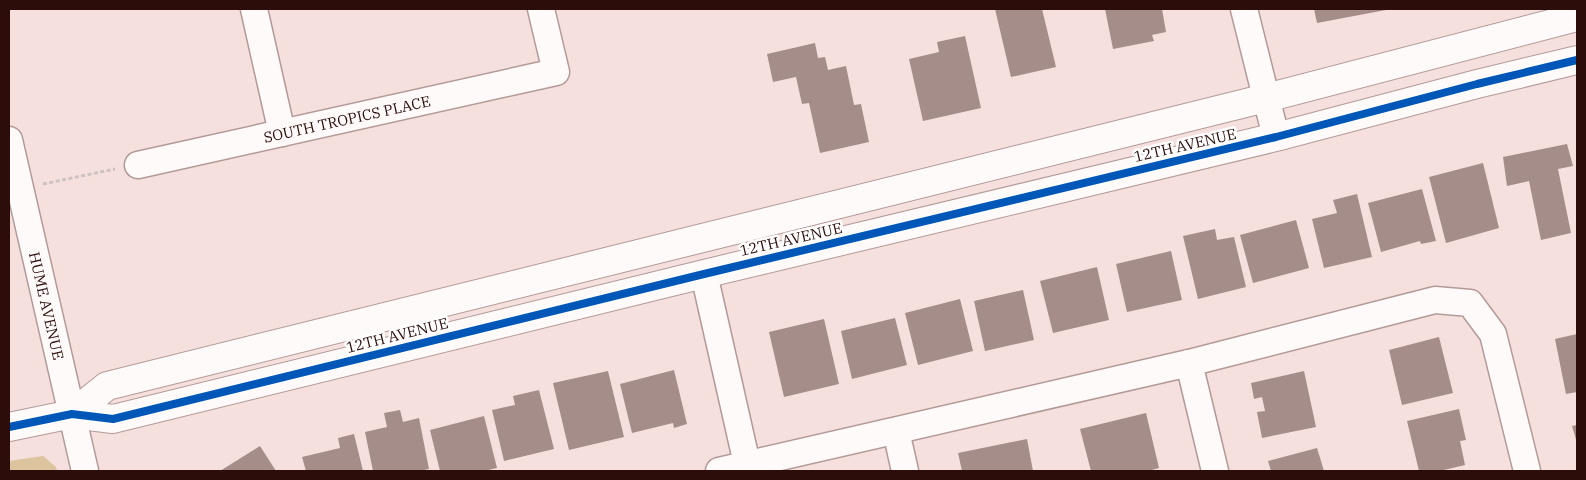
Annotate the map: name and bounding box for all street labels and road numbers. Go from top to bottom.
street label: SOUTH TROPICS PLACE [262,91,432,146]
street label: 12TH AVENUE [1132,124,1238,166]
street label: 12TH AVENUE [738,218,844,260]
street label: HUME AVENUE [25,250,69,362]
street label: 12TH AVENUE [344,313,450,357]

